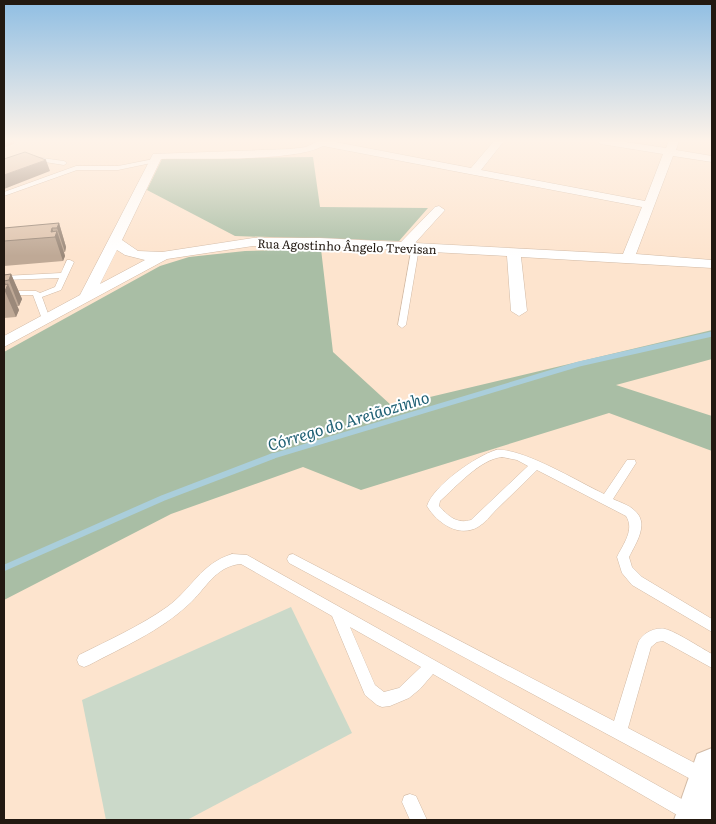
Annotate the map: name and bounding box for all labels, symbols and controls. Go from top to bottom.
street label: Rua Agostinho Ângelo Trevisan [257,234,437,258]
water label: Córrego do Areiãozinho [264,384,432,456]

